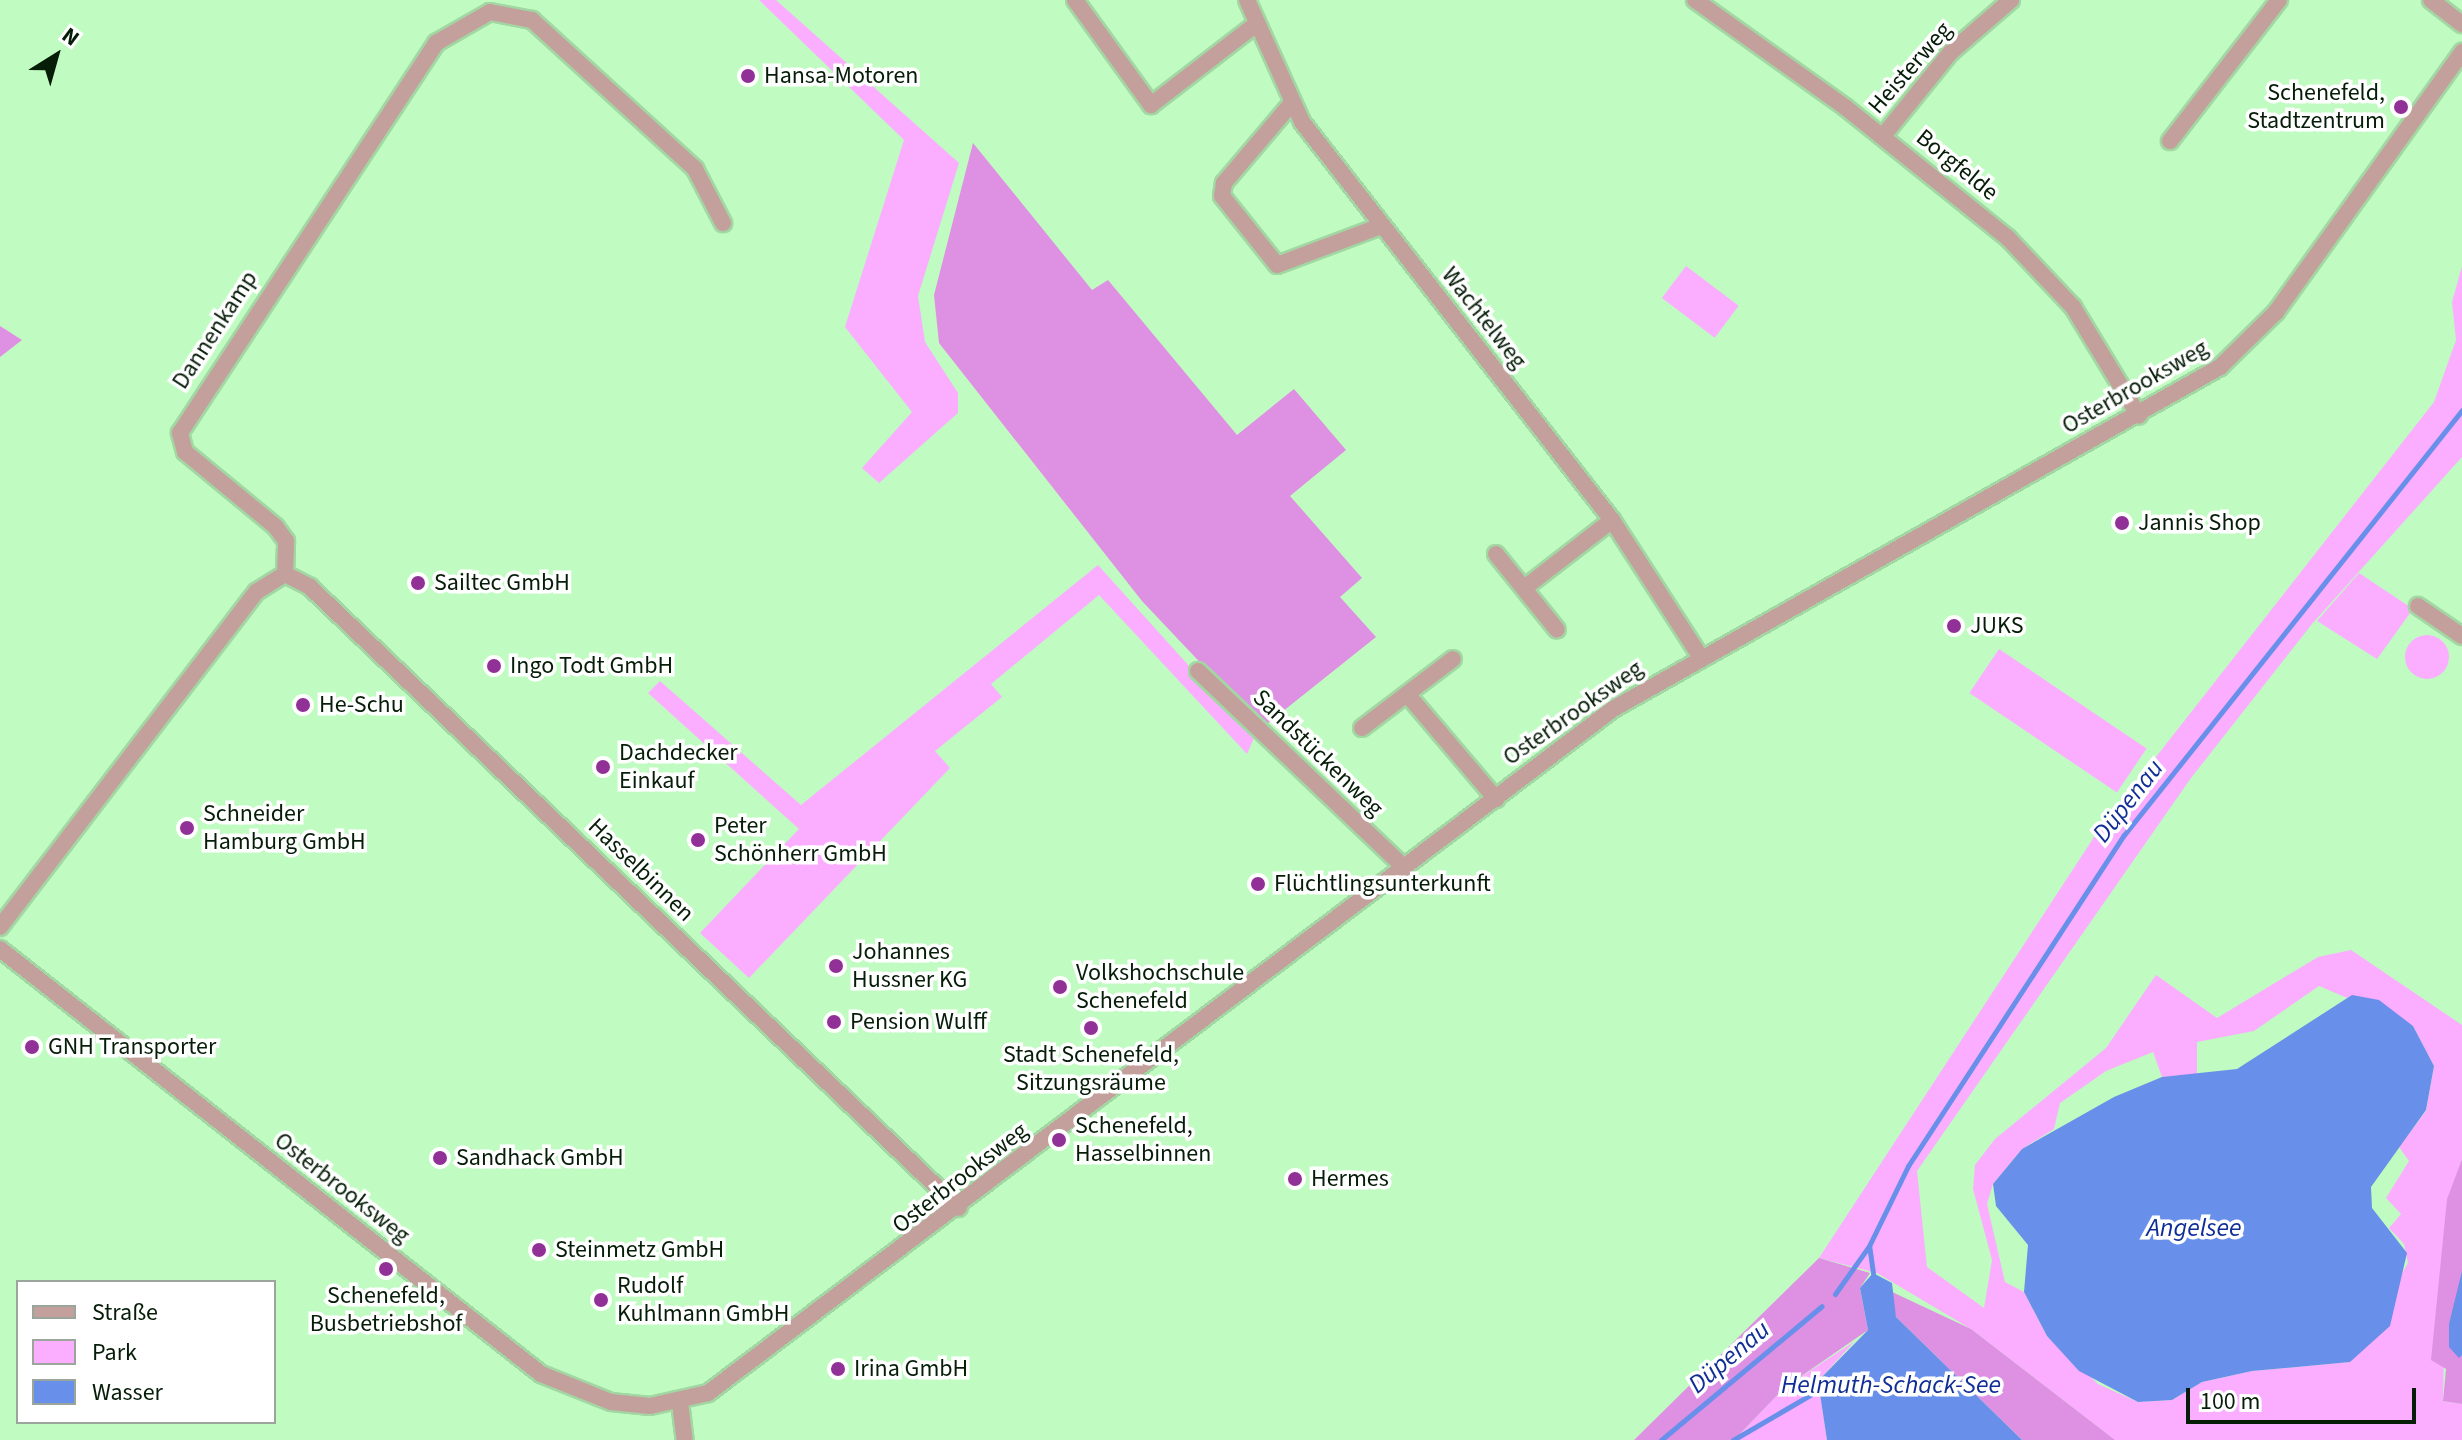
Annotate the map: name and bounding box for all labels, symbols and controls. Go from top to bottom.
north arrow [16,16,96,96]
street label: Heisterweg [1862,16,1958,120]
text: N [55,20,86,54]
place label: Hansa-Motoren [764,62,918,90]
marker: Hansa-Motoren [739,67,757,85]
place label: Schenefeld, Stadtzentrum [2247,79,2385,135]
marker: Schenefeld, Stadtzentrum [2392,98,2410,116]
street label: Borgfelde [1910,123,2004,207]
street label: Wachtelweg [1435,261,1533,375]
street label: Dannenkamp [166,266,264,394]
street label: Osterbrooksweg [2057,334,2213,440]
place label: Jannis Shop [2138,509,2261,537]
marker: Jannis Shop [2113,514,2131,532]
place label: Sailtec GmbH [434,569,570,597]
marker: Sailtec GmbH [409,574,427,592]
place label: JUKS [1970,612,2023,640]
marker: JUKS [1945,617,1963,635]
place label: Ingo Todt GmbH [510,652,673,680]
street label: Osterbrooksweg [1498,654,1648,772]
marker: Ingo Todt GmbH [485,657,503,675]
street label: Sandstückenweg [1247,683,1389,823]
place label: He-Schu [319,691,404,719]
marker: He-Schu [294,696,312,714]
place label: Dachdecker Einkauf [619,739,738,795]
water label: Düpenau [2086,753,2170,849]
marker: Dachdecker Einkauf [594,758,612,776]
place label: Schneider Hamburg GmbH [203,800,366,856]
street label: Hasselbinnen [582,812,700,928]
place label: Peter Schönherr GmbH [714,812,887,868]
marker: Schneider Hamburg GmbH [178,819,196,837]
marker: Peter Schönherr GmbH [689,831,707,849]
place label: Flüchtlingsunterkunft [1274,870,1491,898]
marker: Flüchtlingsunterkunft [1249,875,1267,893]
place label: Johannes Hussner KG [852,938,967,994]
marker: Johannes Hussner KG [827,957,845,975]
place label: Volkshochschule Schenefeld [1076,959,1244,1015]
marker: Volkshochschule Schenefeld [1051,978,1069,996]
place label: Pension Wulff [850,1008,987,1036]
marker: Pension Wulff [825,1013,843,1031]
marker: Stadt Schenefeld, Sitzungsräume [1082,1019,1100,1037]
place label: GNH Transporter [48,1033,216,1061]
marker: GNH Transporter [23,1038,41,1056]
place label: Stadt Schenefeld, Sitzungsräume [1003,1041,1179,1097]
place label: Schenefeld, Hasselbinnen [1075,1112,1211,1168]
street label: Osterbrooksweg [887,1116,1033,1240]
street label: Osterbrooksweg [269,1126,415,1250]
marker: Schenefeld, Hasselbinnen [1050,1131,1068,1149]
place label: Sandhack GmbH [456,1144,624,1172]
marker: Sandhack GmbH [431,1149,449,1167]
place label: Hermes [1311,1165,1389,1193]
marker: Hermes [1286,1170,1304,1188]
water label: Angelsee [2146,1212,2242,1244]
place label: Steinmetz GmbH [555,1236,724,1264]
marker: Steinmetz GmbH [530,1241,548,1259]
marker: Schenefeld, Busbetriebshof [377,1260,395,1278]
place label: Rudolf Kuhlmann GmbH [617,1272,789,1328]
legend [16,1280,276,1424]
place label: Schenefeld, Busbetriebshof [310,1282,462,1338]
marker: Rudolf Kuhlmann GmbH [592,1291,610,1309]
text: Straße [92,1295,158,1330]
water label: Düpenau [1682,1314,1776,1400]
text: Park [92,1335,137,1370]
place label: Irina GmbH [854,1355,968,1383]
marker: Irina GmbH [829,1360,847,1378]
water label: Helmuth-Schack-See [1781,1369,2001,1401]
scale bar [2190,1372,2420,1422]
text: Wasser [92,1375,163,1410]
text: 100 m [2200,1384,2260,1419]

